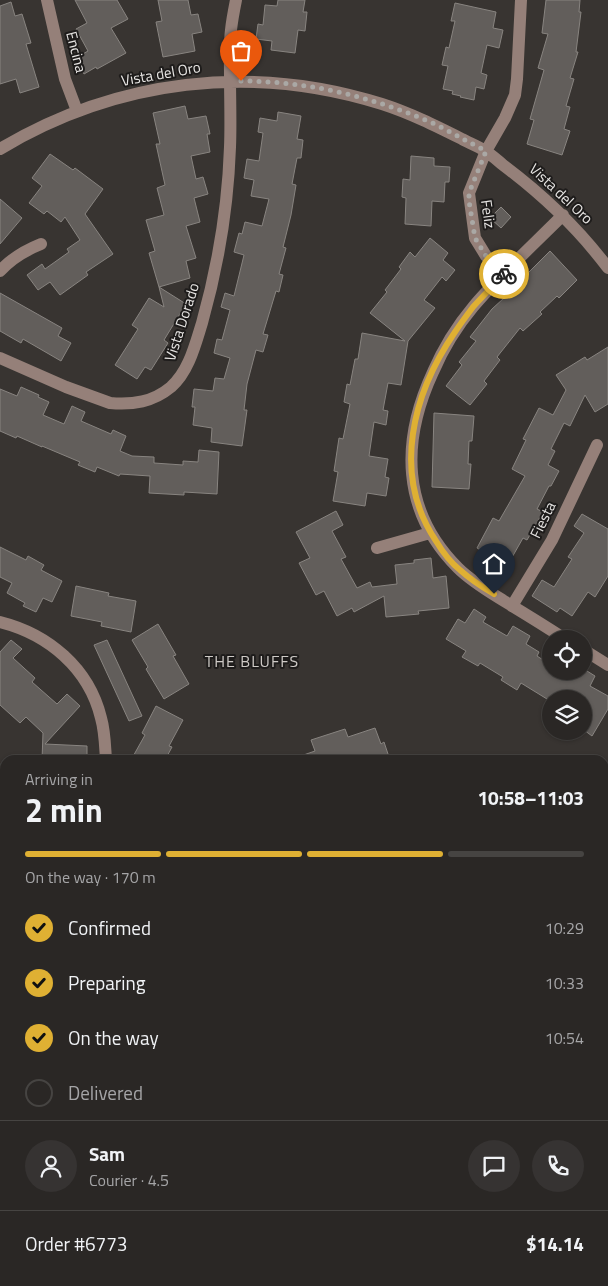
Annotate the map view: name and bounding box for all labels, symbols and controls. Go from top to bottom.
street label: Encina [60,29,93,75]
pin [220,30,262,81]
icon: bag [227,37,255,65]
street label: Vista del Oro [119,55,202,92]
street label: Vista del Oro [524,158,599,229]
street label: Feliz [475,198,502,230]
courier [479,249,529,299]
icon: bike [490,260,518,288]
street label: Vista Dorado [158,280,205,364]
street label: Fiesta [524,497,562,542]
pin [473,543,515,594]
icon: home [480,550,508,578]
map controls [542,630,592,740]
button: locate [542,630,592,680]
district label: THE BLUFFS [205,649,299,673]
button: layers [542,690,592,740]
text: Arriving in [25,767,93,791]
text: 10:58–11:03 [477,783,584,812]
text: 2 min [25,786,103,834]
text: On the way · 170 m [25,865,156,889]
text: Confirmed [68,913,151,942]
icon: check [25,914,53,942]
text: 10:29 [545,916,584,940]
text: Preparing [68,968,145,997]
icon: check [25,969,53,997]
text: 10:33 [545,971,584,995]
text: On the way [68,1023,159,1052]
icon: check [25,1024,53,1052]
text: 10:54 [545,1026,584,1050]
text: Delivered [68,1078,143,1107]
text: Sam [89,1139,125,1168]
button: person [25,1140,77,1192]
button: chat [468,1140,520,1192]
button: phone [532,1140,584,1192]
text: Courier · 4.5 [89,1168,169,1192]
text: Order #6773 [25,1229,127,1258]
text: $14.14 [526,1229,584,1258]

